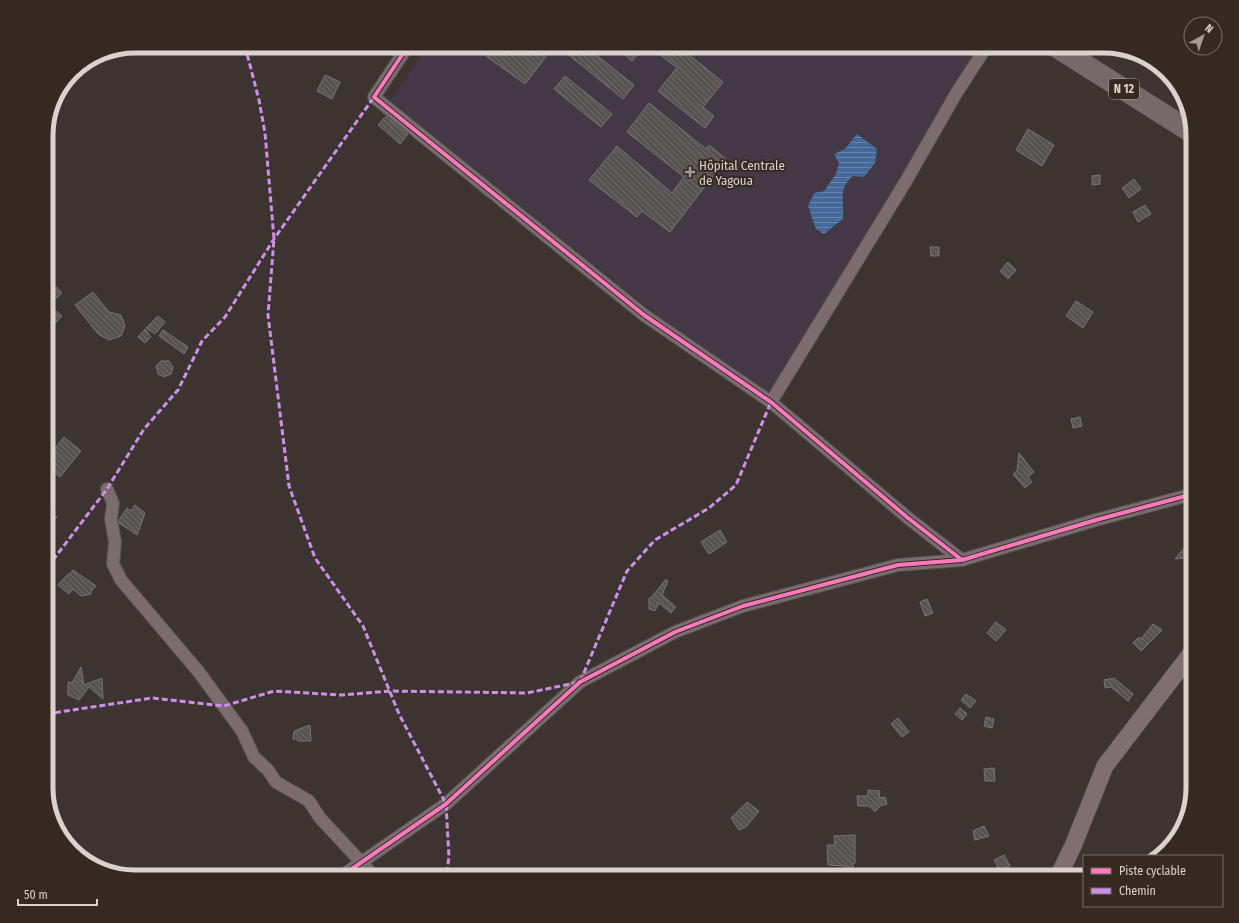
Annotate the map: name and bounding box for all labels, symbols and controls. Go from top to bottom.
north arrow [1183,16,1223,56]
text: N [1202,22,1216,36]
road number: N 12 [1109,79,1139,99]
place label: Hôpital Centrale de Yagoua [699,158,785,188]
marker: Hôpital Centrale de Yagoua [684,166,696,178]
legend [1083,855,1223,907]
text: Piste cyclable [1119,864,1186,878]
scale bar [18,881,97,907]
text: Chemin [1119,884,1156,898]
text: 50 m [24,888,48,902]

